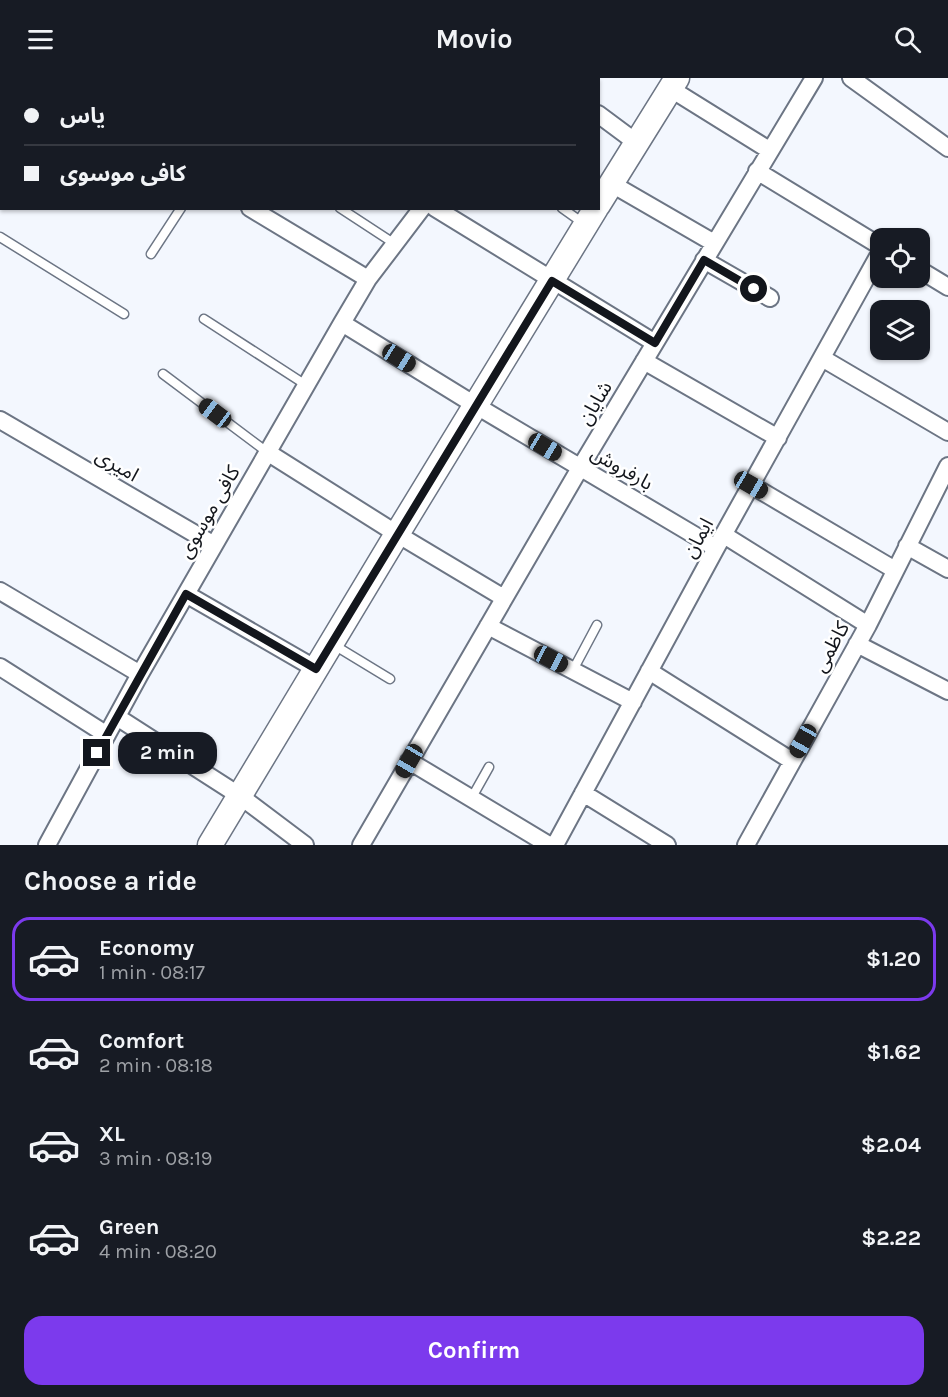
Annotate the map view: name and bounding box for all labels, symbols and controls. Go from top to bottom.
icon: menu [24,23,57,56]
text: Movio [435,23,513,55]
icon: search [891,23,924,56]
text: یاس [60,103,105,129]
text: کافی موسوی [60,161,186,187]
map controls [870,228,930,360]
button: locate [870,228,930,288]
route start [740,275,767,302]
button: layers [870,300,930,360]
car [379,341,419,375]
street label: شایان [573,377,617,429]
car [195,395,235,431]
car [525,430,565,464]
street label: بارفروش [587,441,657,495]
street label: امیری [91,444,143,486]
street label: کافی موسوی [173,461,245,562]
car [731,468,771,502]
street label: ایمان [678,514,718,562]
street label: کاظمی [808,617,854,676]
car [531,643,571,675]
car [786,721,820,761]
callout: 2 min [118,732,217,774]
route end [83,739,110,766]
text: 2 min [140,741,195,764]
car [392,741,426,781]
text: Choose a ride [24,865,197,897]
icon: car [27,932,81,986]
text: Economy [99,935,194,961]
text: $1.20 [866,946,921,972]
text: 1 min · 08:17 [99,961,205,984]
icon: car [27,1025,81,1079]
text: Comfort [99,1028,184,1054]
text: $1.62 [867,1039,921,1065]
text: 2 min · 08:18 [99,1054,213,1077]
icon: car [27,1118,81,1172]
text: XL [99,1121,125,1147]
text: $2.04 [861,1132,921,1158]
text: 3 min · 08:19 [99,1147,212,1170]
icon: car [27,1211,81,1265]
text: Green [99,1214,160,1240]
text: $2.22 [861,1225,921,1251]
text: 4 min · 08:20 [99,1240,217,1263]
button: Confirm [24,1316,924,1385]

